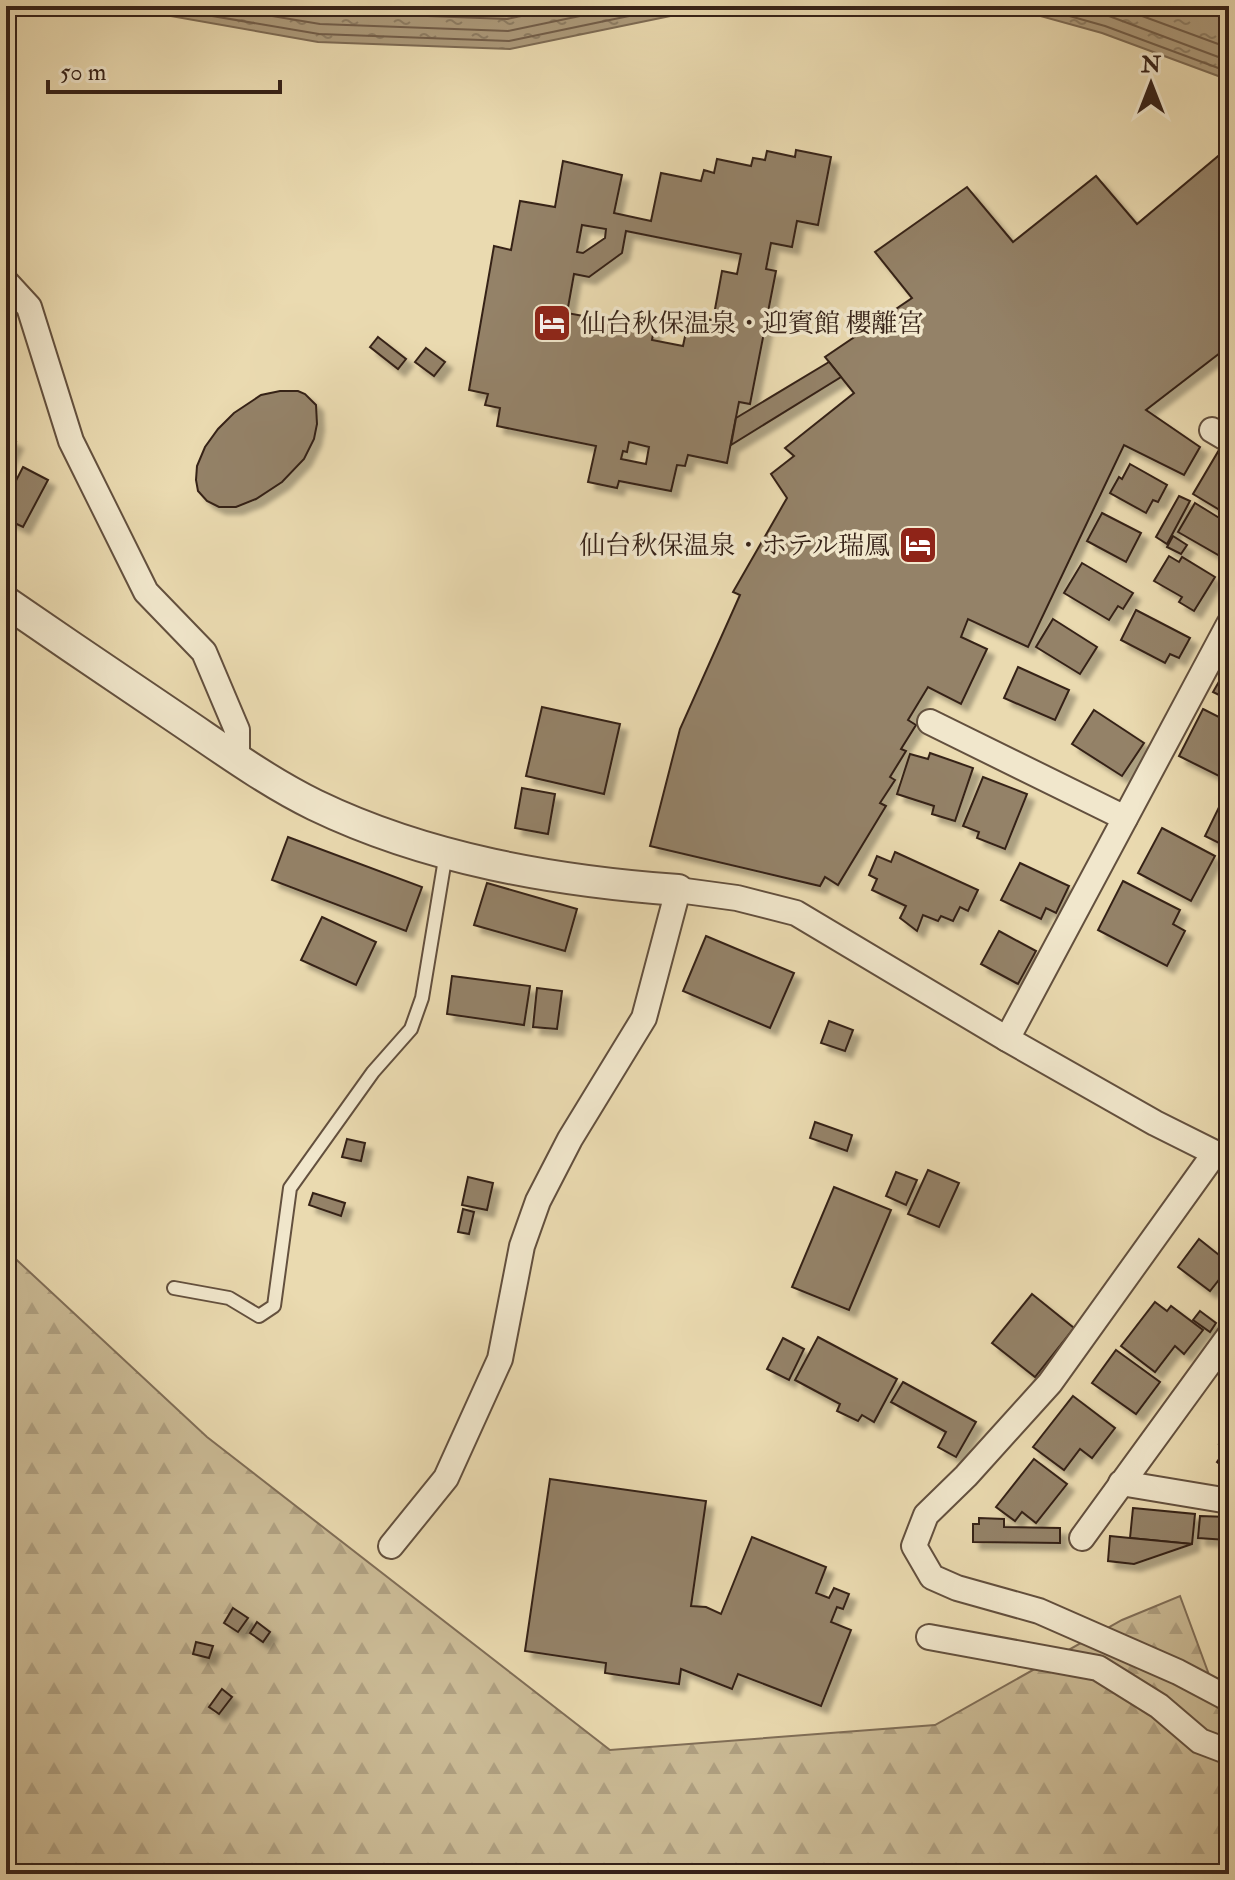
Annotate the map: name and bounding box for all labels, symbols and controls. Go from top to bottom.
scale bar [48,44,280,94]
north arrow [1111,44,1191,124]
text: N [1140,51,1161,79]
text: 50 m [60,57,107,88]
hotel icon: 仙台秋保温泉・迎賓館 櫻離宮 [531,302,573,344]
place label: 仙台秋保温泉・迎賓館 櫻離宮 [580,308,923,340]
hotel icon: 仙台秋保温泉・ホテル瑞鳳 [897,524,939,566]
place label: 仙台秋保温泉・ホテル瑞鳳 [579,530,890,562]

